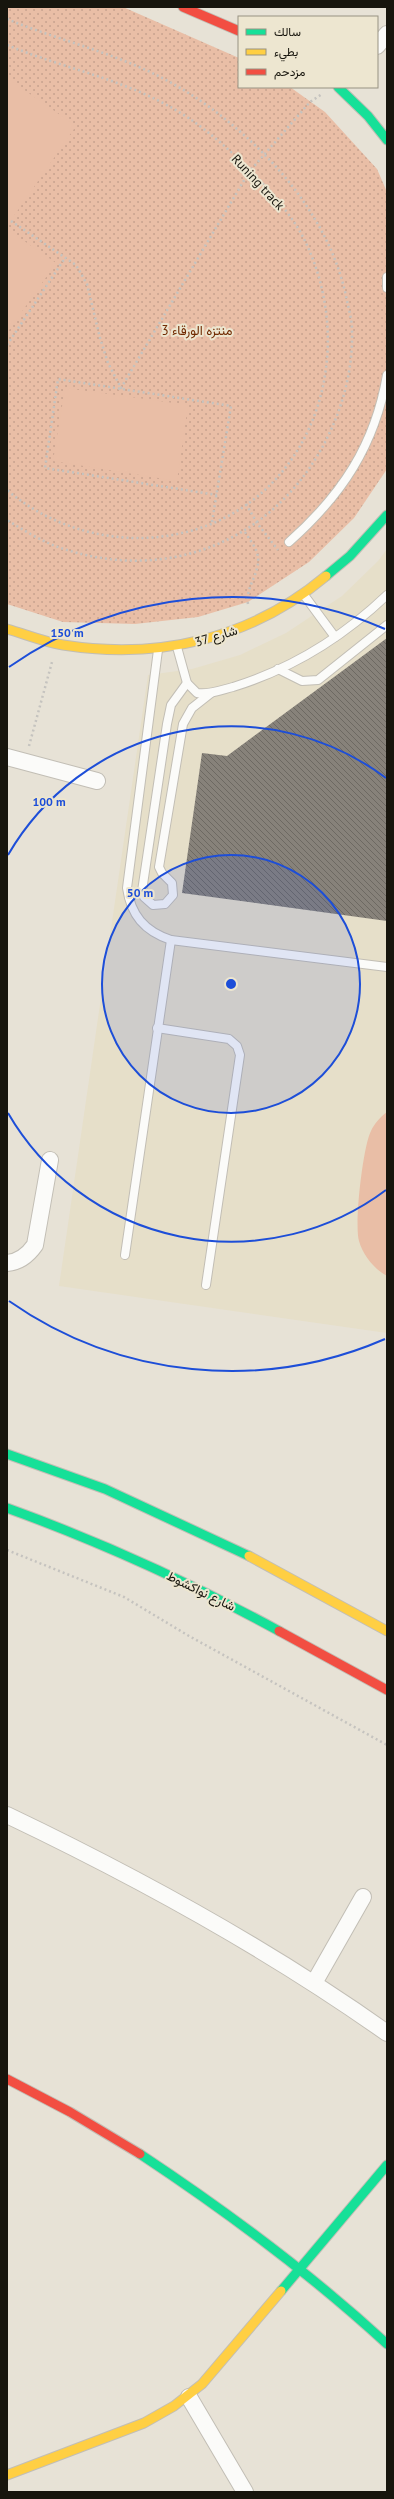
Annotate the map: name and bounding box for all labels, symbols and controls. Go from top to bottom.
legend [238,16,378,88]
text: سالك [274,24,301,39]
text: بطيء [274,44,298,62]
text: مزدحم [274,64,305,80]
street label: Runing track [228,151,289,214]
park label: منتزه الورقاء 3 [161,322,233,339]
street label: شارع 37 [193,621,240,651]
text: 150 m [50,625,84,640]
text: 100 m [32,794,66,809]
text: 50 m [127,885,153,900]
centre of rings [224,977,238,991]
street label: شارع نواكشوط [163,1567,238,1616]

